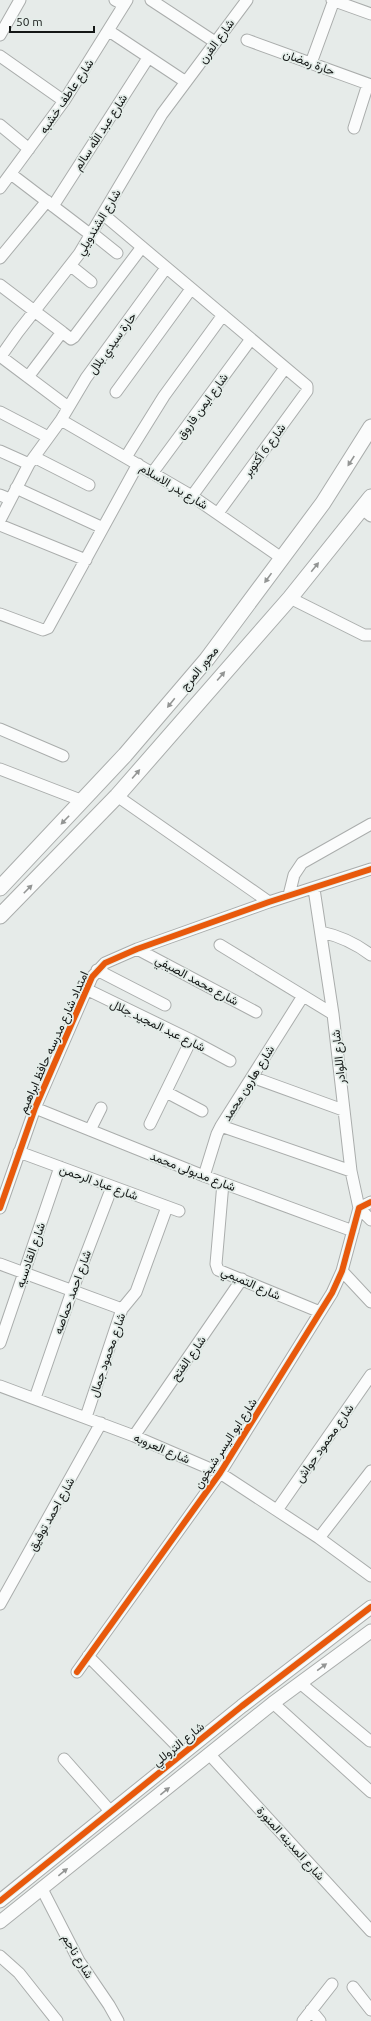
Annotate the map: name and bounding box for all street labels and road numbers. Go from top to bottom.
street label: شارع الفرن [196,16,239,67]
street label: حارة رمضان [281,47,337,79]
street label: شارع عاطف خشبه [36,56,98,137]
street label: شارع عبد الله سالم [71,92,132,174]
street label: شارع الشندويلي [73,187,126,259]
street label: حارة سيدي بلال [85,310,142,379]
street label: شارع ايمن فاروق [174,371,233,443]
street label: شارع 6 أكتوبر [240,421,290,482]
street label: شارع بدر الاسلام [136,461,210,514]
street label: محور المرج [177,643,223,694]
street label: شارع محمد الصيفي [151,953,241,1011]
street label: امتداد شارع مدرسه حافظ ابراهيم [16,969,93,1116]
street label: شارع عبد المجيد جلال [107,996,208,1056]
street label: شارع اللوادر [329,1029,350,1086]
street label: شارع هارون محمد [220,1043,279,1125]
street label: شارع مدبولى محمد [147,1149,238,1196]
street label: شارع عباد الرحمن [57,1162,140,1205]
street label: شارع القادسيه [13,1221,50,1290]
street label: شارع احمد حماصه [51,1248,96,1337]
street label: شارع التميمي [218,1264,283,1306]
street label: شارع محمود جمال [87,1311,130,1400]
street label: شارع الفتح [168,1333,211,1385]
street label: شارع ابو اليسر شيخون [191,1395,262,1492]
street label: شارع محمود حواش [292,1401,358,1486]
street label: شارع العروبه [131,1430,192,1468]
street label: شارع احمد توفيق [25,1475,79,1554]
street label: شارع التروللي [150,1719,209,1772]
street label: شارع المدينه المنورة [252,1804,327,1884]
street label: شارع ناجم [57,1932,96,1982]

